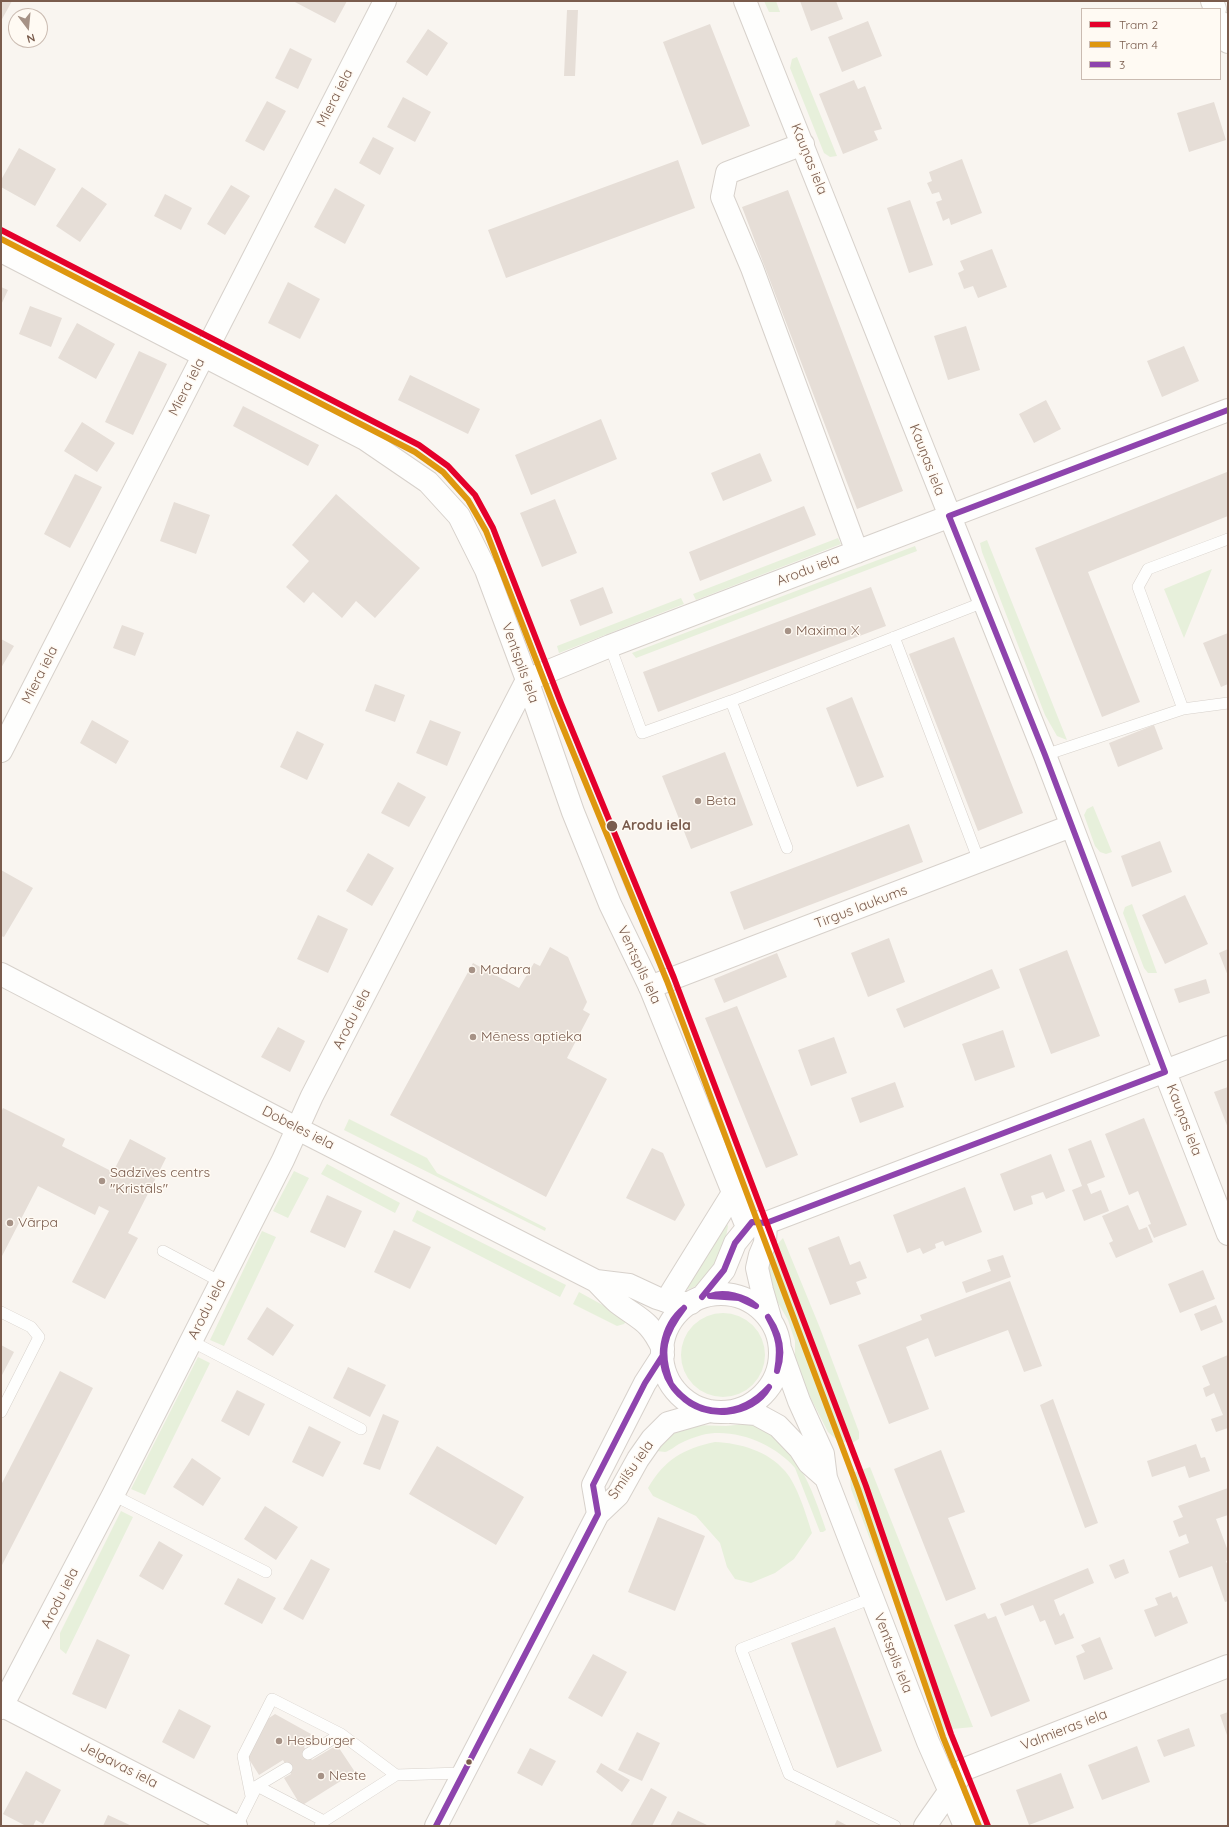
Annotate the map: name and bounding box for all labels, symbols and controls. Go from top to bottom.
north arrow [8,8,48,48]
legend [1081,8,1221,80]
text: Tram 2 [1119,17,1158,32]
text: N [25,31,37,46]
text: Tram 4 [1119,37,1158,52]
text: 3 [1119,57,1125,72]
street label: Miera iela [313,66,357,130]
street label: Kauņas iela [787,121,831,197]
street label: Miera iela [165,355,209,419]
street label: Kauņas iela [906,422,948,498]
street label: Arodu iela [774,550,842,590]
street label: Ventspils iela [498,621,542,705]
place label: Maxima X [796,623,859,639]
marker: Maxima X [783,626,793,636]
street label: Miera iela [18,643,62,707]
place label: Beta [706,793,736,809]
marker: Beta [693,796,703,806]
place label: Arodu iela [622,818,691,834]
marker: Arodu iela [605,819,619,833]
street label: Tirgus laukums [812,882,910,932]
street label: Ventspils iela [614,923,664,1007]
place label: Madara [480,962,531,978]
marker: Madara [467,965,477,975]
street label: Arodu iela [330,986,374,1052]
place label: Mēness aptieka [481,1029,582,1045]
marker: Mēness aptieka [468,1032,478,1042]
street label: Kauņas iela [1163,1082,1205,1158]
street label: Dobeles iela [259,1103,337,1153]
place label: Sadzīves centrs "Kristāls" [110,1165,210,1198]
marker: Sadzīves centrs "Kristāls" [97,1176,107,1186]
place label: Vārpa [18,1215,58,1231]
marker: Vārpa [5,1218,15,1228]
street label: Arodu iela [185,1276,229,1342]
street label: Smilšu iela [605,1437,657,1503]
street label: Arodu iela [38,1565,82,1631]
street label: Ventspils iela [870,1611,916,1695]
street label: Valmieras iela [1018,1706,1110,1754]
place label: Hesburger [287,1733,355,1749]
marker: Hesburger [274,1736,284,1746]
street label: Jelgavas iela [77,1738,161,1792]
unlabelled marker [464,1757,474,1767]
place label: Neste [329,1768,366,1784]
marker: Neste [316,1771,326,1781]

